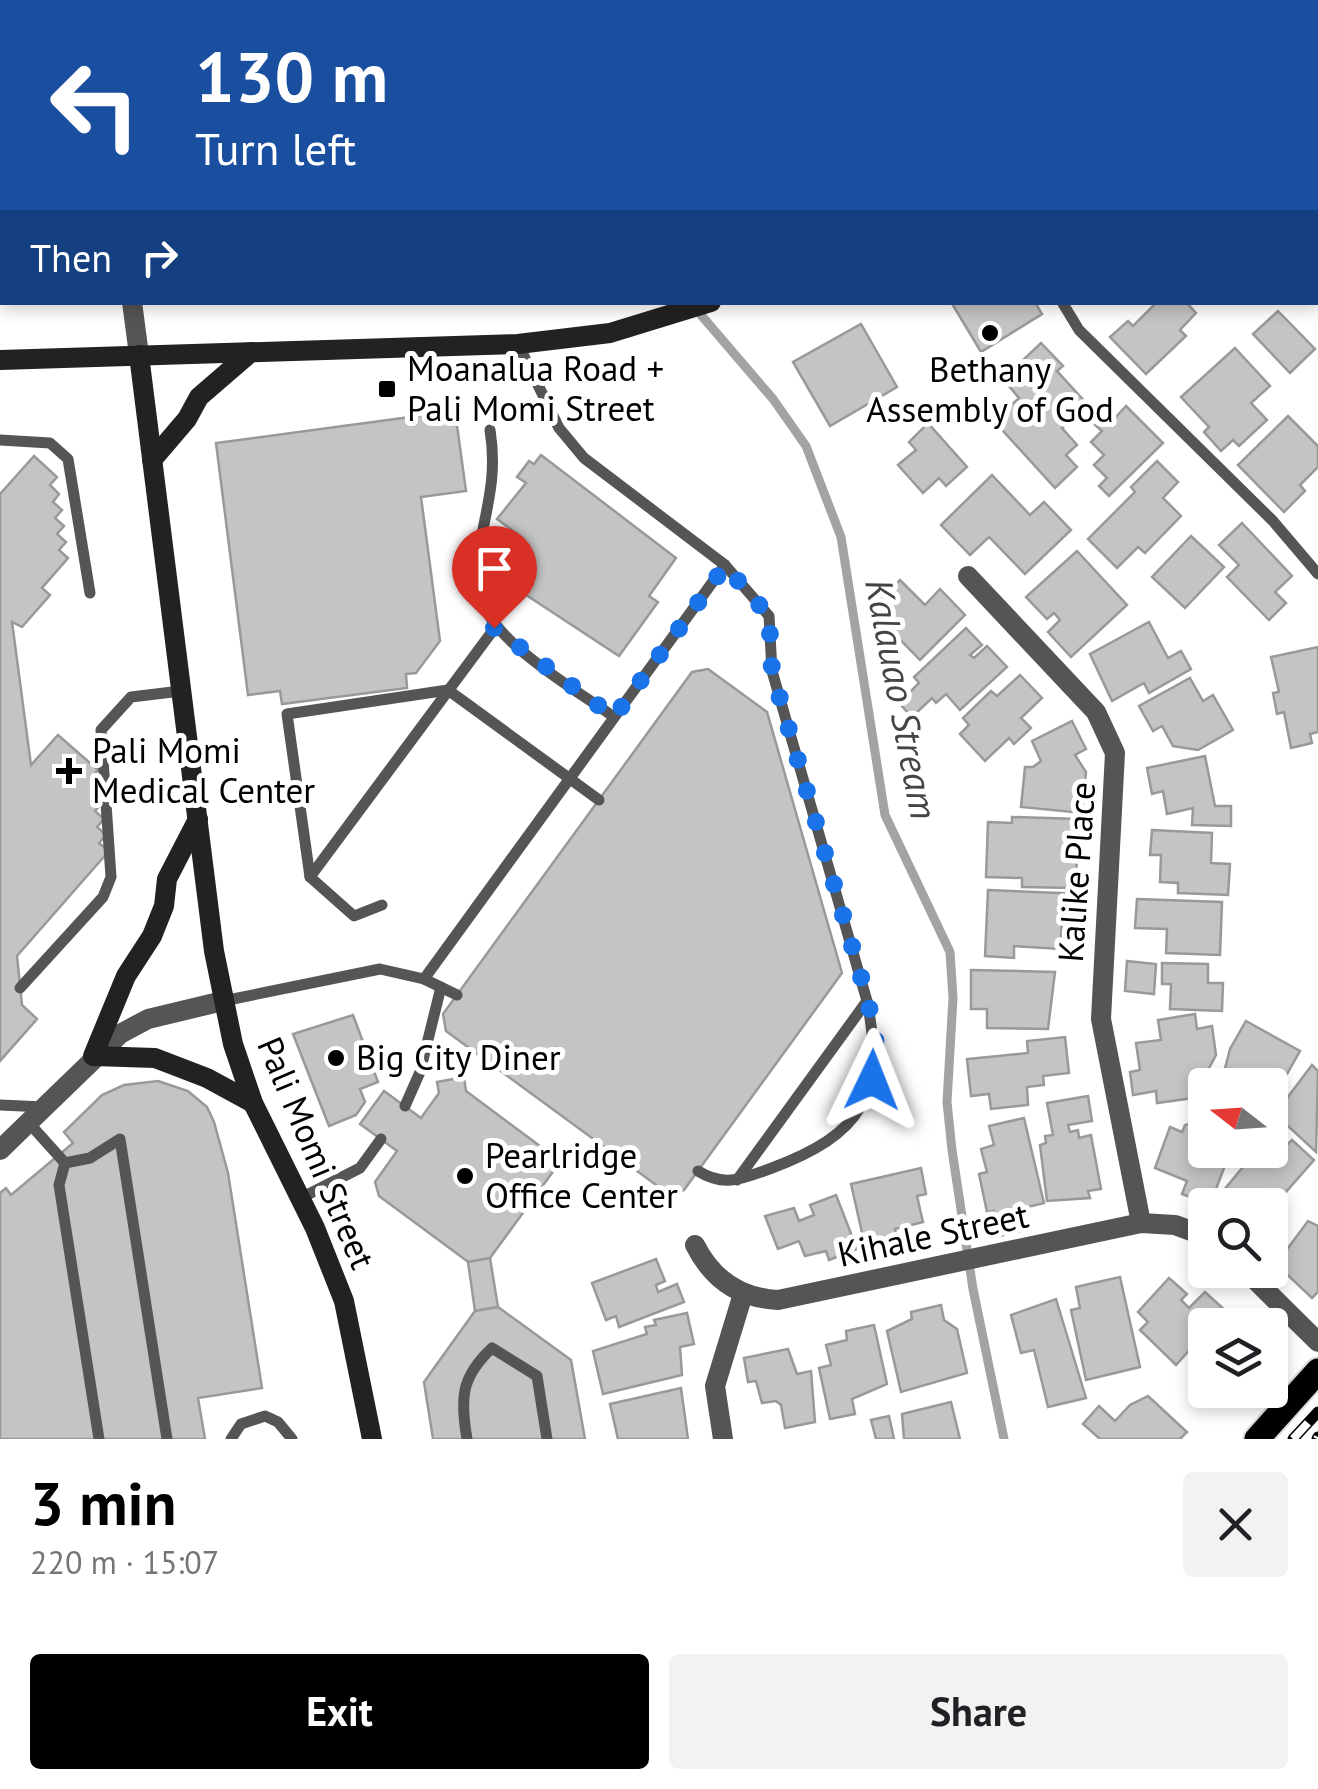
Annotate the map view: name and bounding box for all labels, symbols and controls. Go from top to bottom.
text: 130 m [195,31,388,121]
icon: left [30,40,160,170]
text: Turn left [195,119,356,177]
icon: right [132,230,187,285]
text: Then [30,233,112,282]
marker: Bethany Assembly of God [979,322,1001,344]
place label: Moanalua Road + Pali Momi Street [407,345,664,431]
place label: Bethany Assembly of God [866,346,1114,432]
marker: Moanalua Road + Pali Momi Street [376,378,398,400]
pin [452,526,537,629]
icon: arrive [467,541,522,596]
water label: Kalauao Stream [855,574,950,823]
place label: Pali Momi Medical Center [92,727,315,813]
marker: Pali Momi Medical Center [56,758,82,784]
street label: Kalike Place [1047,780,1105,964]
position arrow [820,1028,924,1132]
street label: Pali Momi Street [247,1030,387,1276]
place label: Big City Diner [356,1034,561,1080]
marker: Big City Diner [325,1047,347,1069]
north arrow [1188,1068,1288,1168]
map controls [1188,1068,1288,1408]
place label: Pearlridge Office Center [485,1132,678,1218]
marker: Pearlridge Office Center [454,1165,476,1187]
button: search [1188,1188,1288,1288]
street label: Kihale Street [833,1191,1033,1277]
button: layers [1188,1308,1288,1408]
text: 3 min [30,1464,176,1542]
button: close [1183,1472,1288,1577]
text: 220 m · 15:07 [30,1541,219,1583]
button: Exit [30,1654,649,1769]
button: Share [669,1654,1288,1769]

